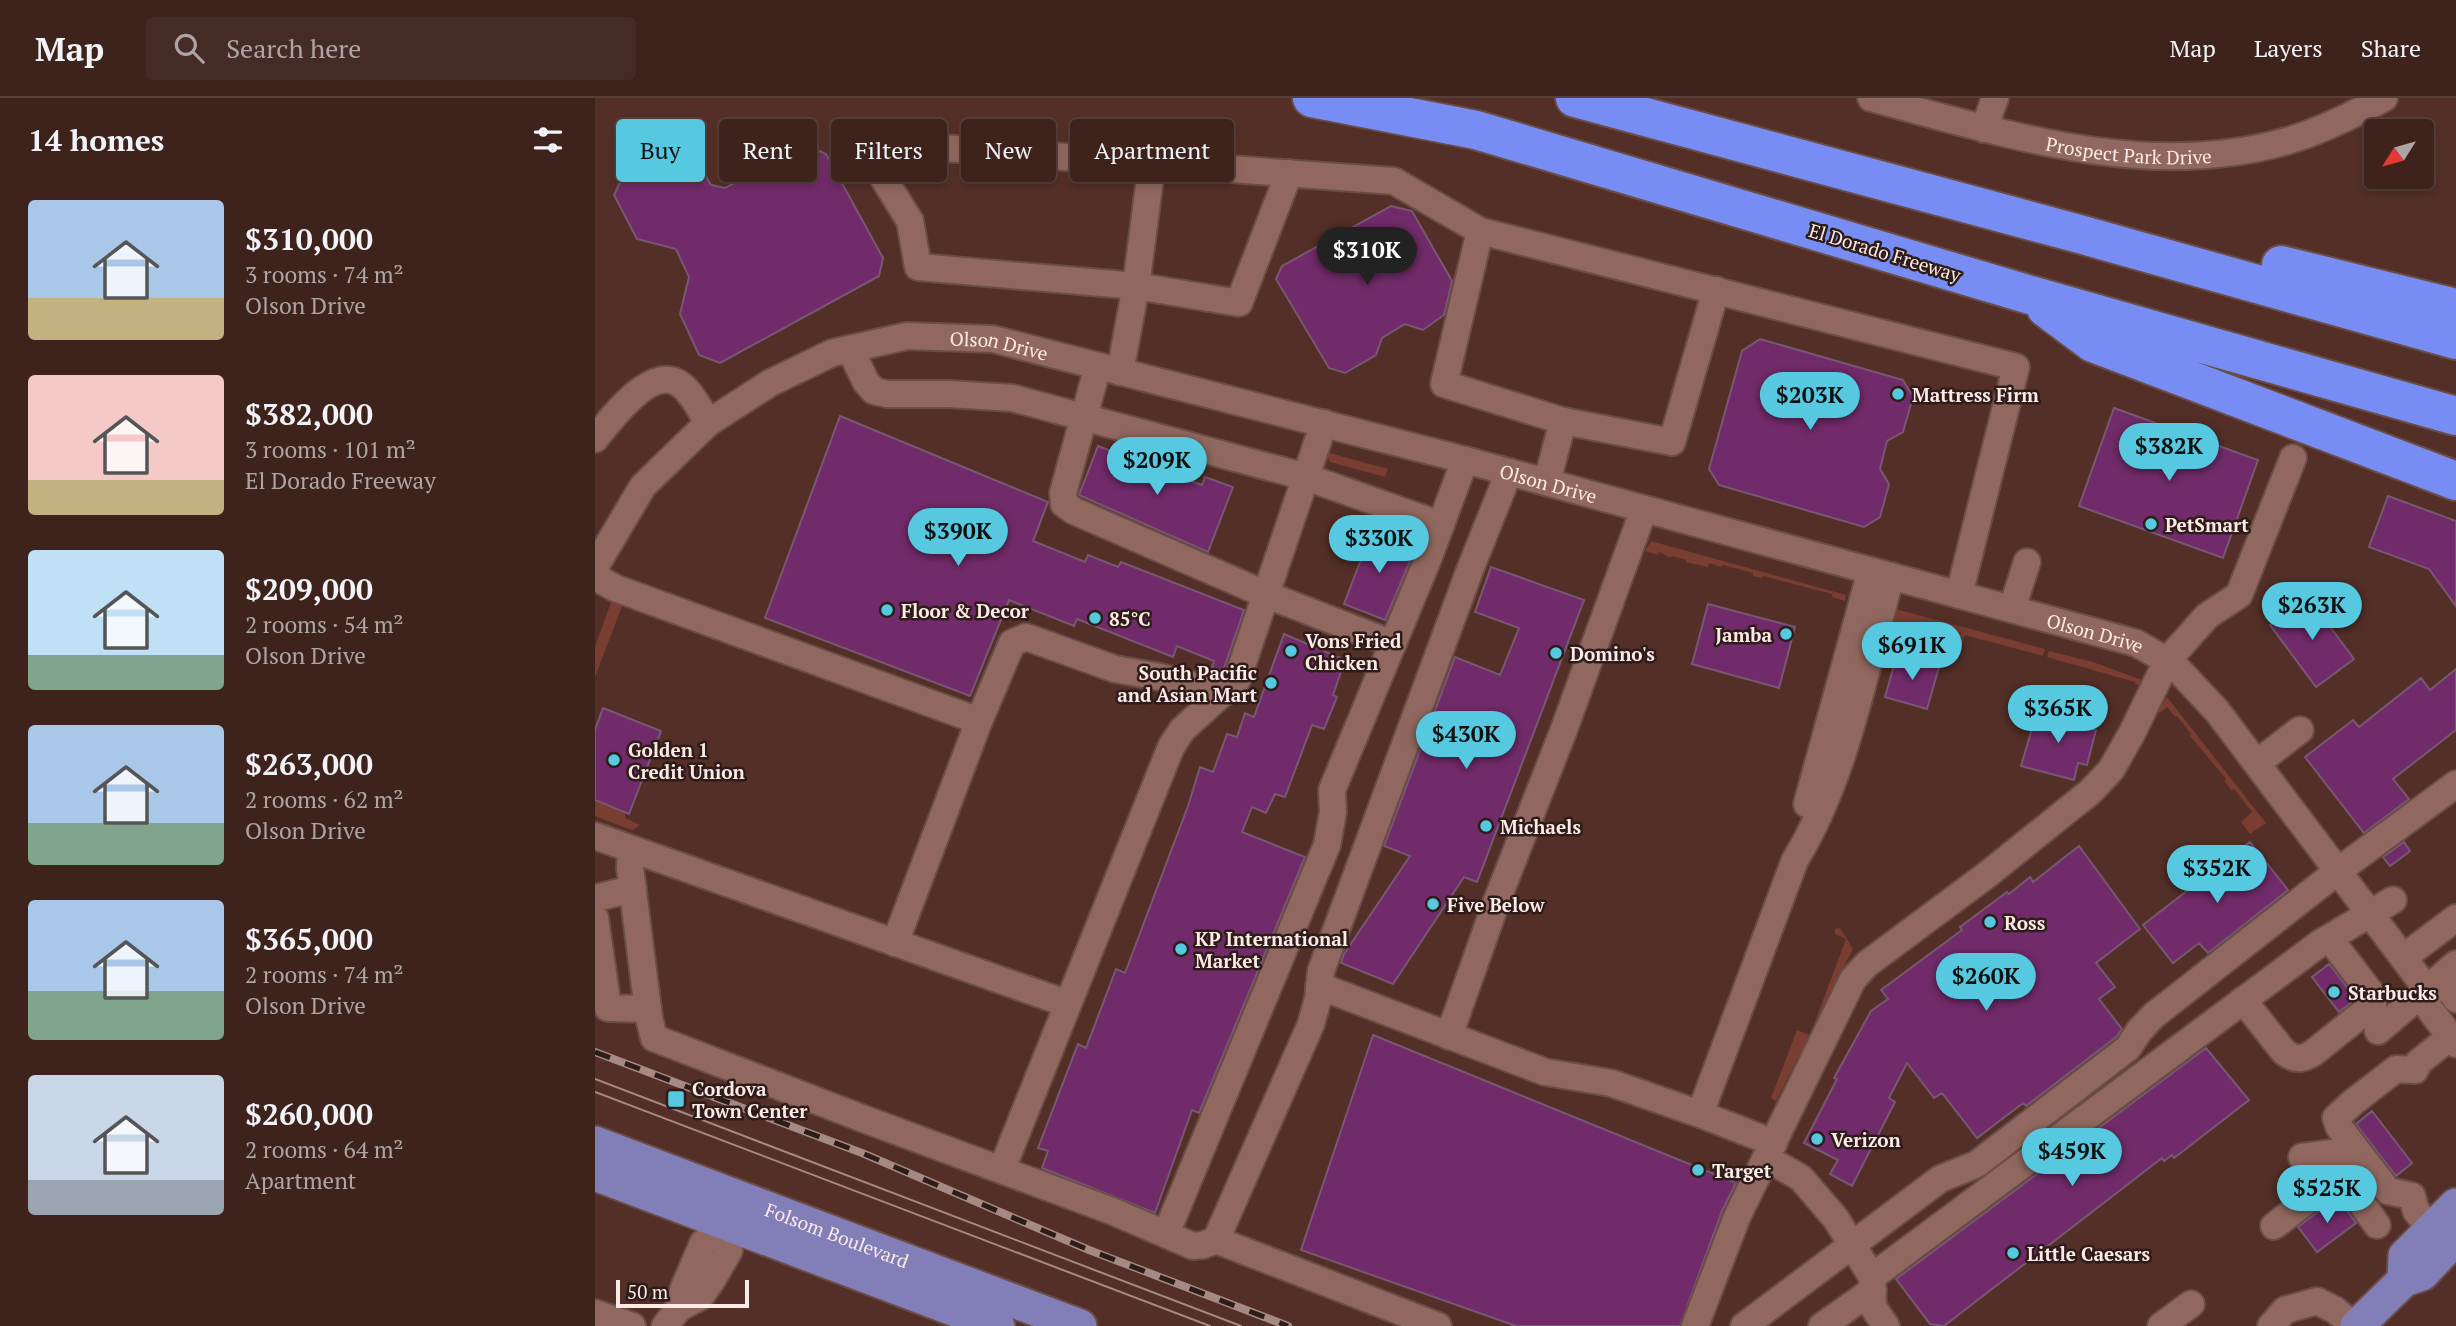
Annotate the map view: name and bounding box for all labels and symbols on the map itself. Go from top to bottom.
north arrow [2364,119,2434,189]
street label: Prospect Park Drive [2044,130,2212,169]
street label: El Dorado Freeway [1806,217,1964,287]
pin: $310K [1318,228,1416,287]
street label: Olson Drive [949,325,1051,365]
pin: $203K [1761,372,1859,432]
place label: Mattress Firm [1912,382,2039,407]
marker: Mattress Firm [1890,386,1906,402]
pin: $382K [2120,424,2218,483]
pin: $209K [1108,438,1206,497]
street label: Olson Drive [1497,458,1600,508]
pin: $390K [909,508,1007,568]
place label: PetSmart [2165,512,2249,537]
pin: $330K [1330,516,1428,575]
marker: PetSmart [2143,516,2159,532]
pin: $263K [2263,582,2361,642]
place label: Floor & Decor [901,598,1030,623]
marker: Floor & Decor [879,602,895,618]
place label: 85°C [1109,606,1151,631]
street label: Olson Drive [2044,607,2149,658]
marker: 85°C [1087,610,1103,626]
place label: Jamba [1715,622,1772,647]
pin: $691K [1863,622,1961,682]
marker: Jamba [1778,626,1794,642]
place label: Vons Fried Chicken [1305,628,1402,675]
place label: Domino's [1570,641,1655,666]
marker: Vons Fried Chicken [1283,643,1299,659]
marker: Domino's [1548,645,1564,661]
place label: South Pacific and Asian Mart [1117,660,1257,707]
marker: South Pacific and Asian Mart [1263,675,1279,691]
pin: $365K [2009,686,2107,745]
pin: $430K [1417,712,1515,771]
place label: Golden 1 Credit Union [628,737,746,784]
marker: Golden 1 Credit Union [606,752,622,768]
place label: Michaels [1500,814,1581,839]
marker: Michaels [1478,818,1494,834]
pin: $352K [2168,846,2266,905]
place label: Five Below [1447,892,1545,917]
marker: Five Below [1425,896,1441,912]
place label: Ross [2004,910,2046,935]
marker: Ross [1982,914,1998,930]
place label: KP International Market [1195,926,1348,973]
marker: KP International Market [1173,941,1189,957]
pin: $260K [1937,954,2035,1013]
place label: Starbucks [2348,980,2437,1005]
marker: Starbucks [2326,984,2342,1000]
place label: Cordova Town Center [692,1076,808,1123]
marker: Cordova Town Center [666,1089,686,1109]
place label: Verizon [1831,1127,1902,1152]
pin: $459K [2023,1128,2121,1188]
marker: Verizon [1809,1131,1825,1147]
place label: Target [1712,1158,1772,1183]
marker: Target [1690,1162,1706,1178]
pin: $525K [2278,1166,2376,1225]
street label: Folsom Boulevard [762,1196,913,1273]
place label: Little Caesars [2027,1241,2151,1266]
marker: Little Caesars [2005,1245,2021,1261]
scale bar [616,1277,749,1309]

